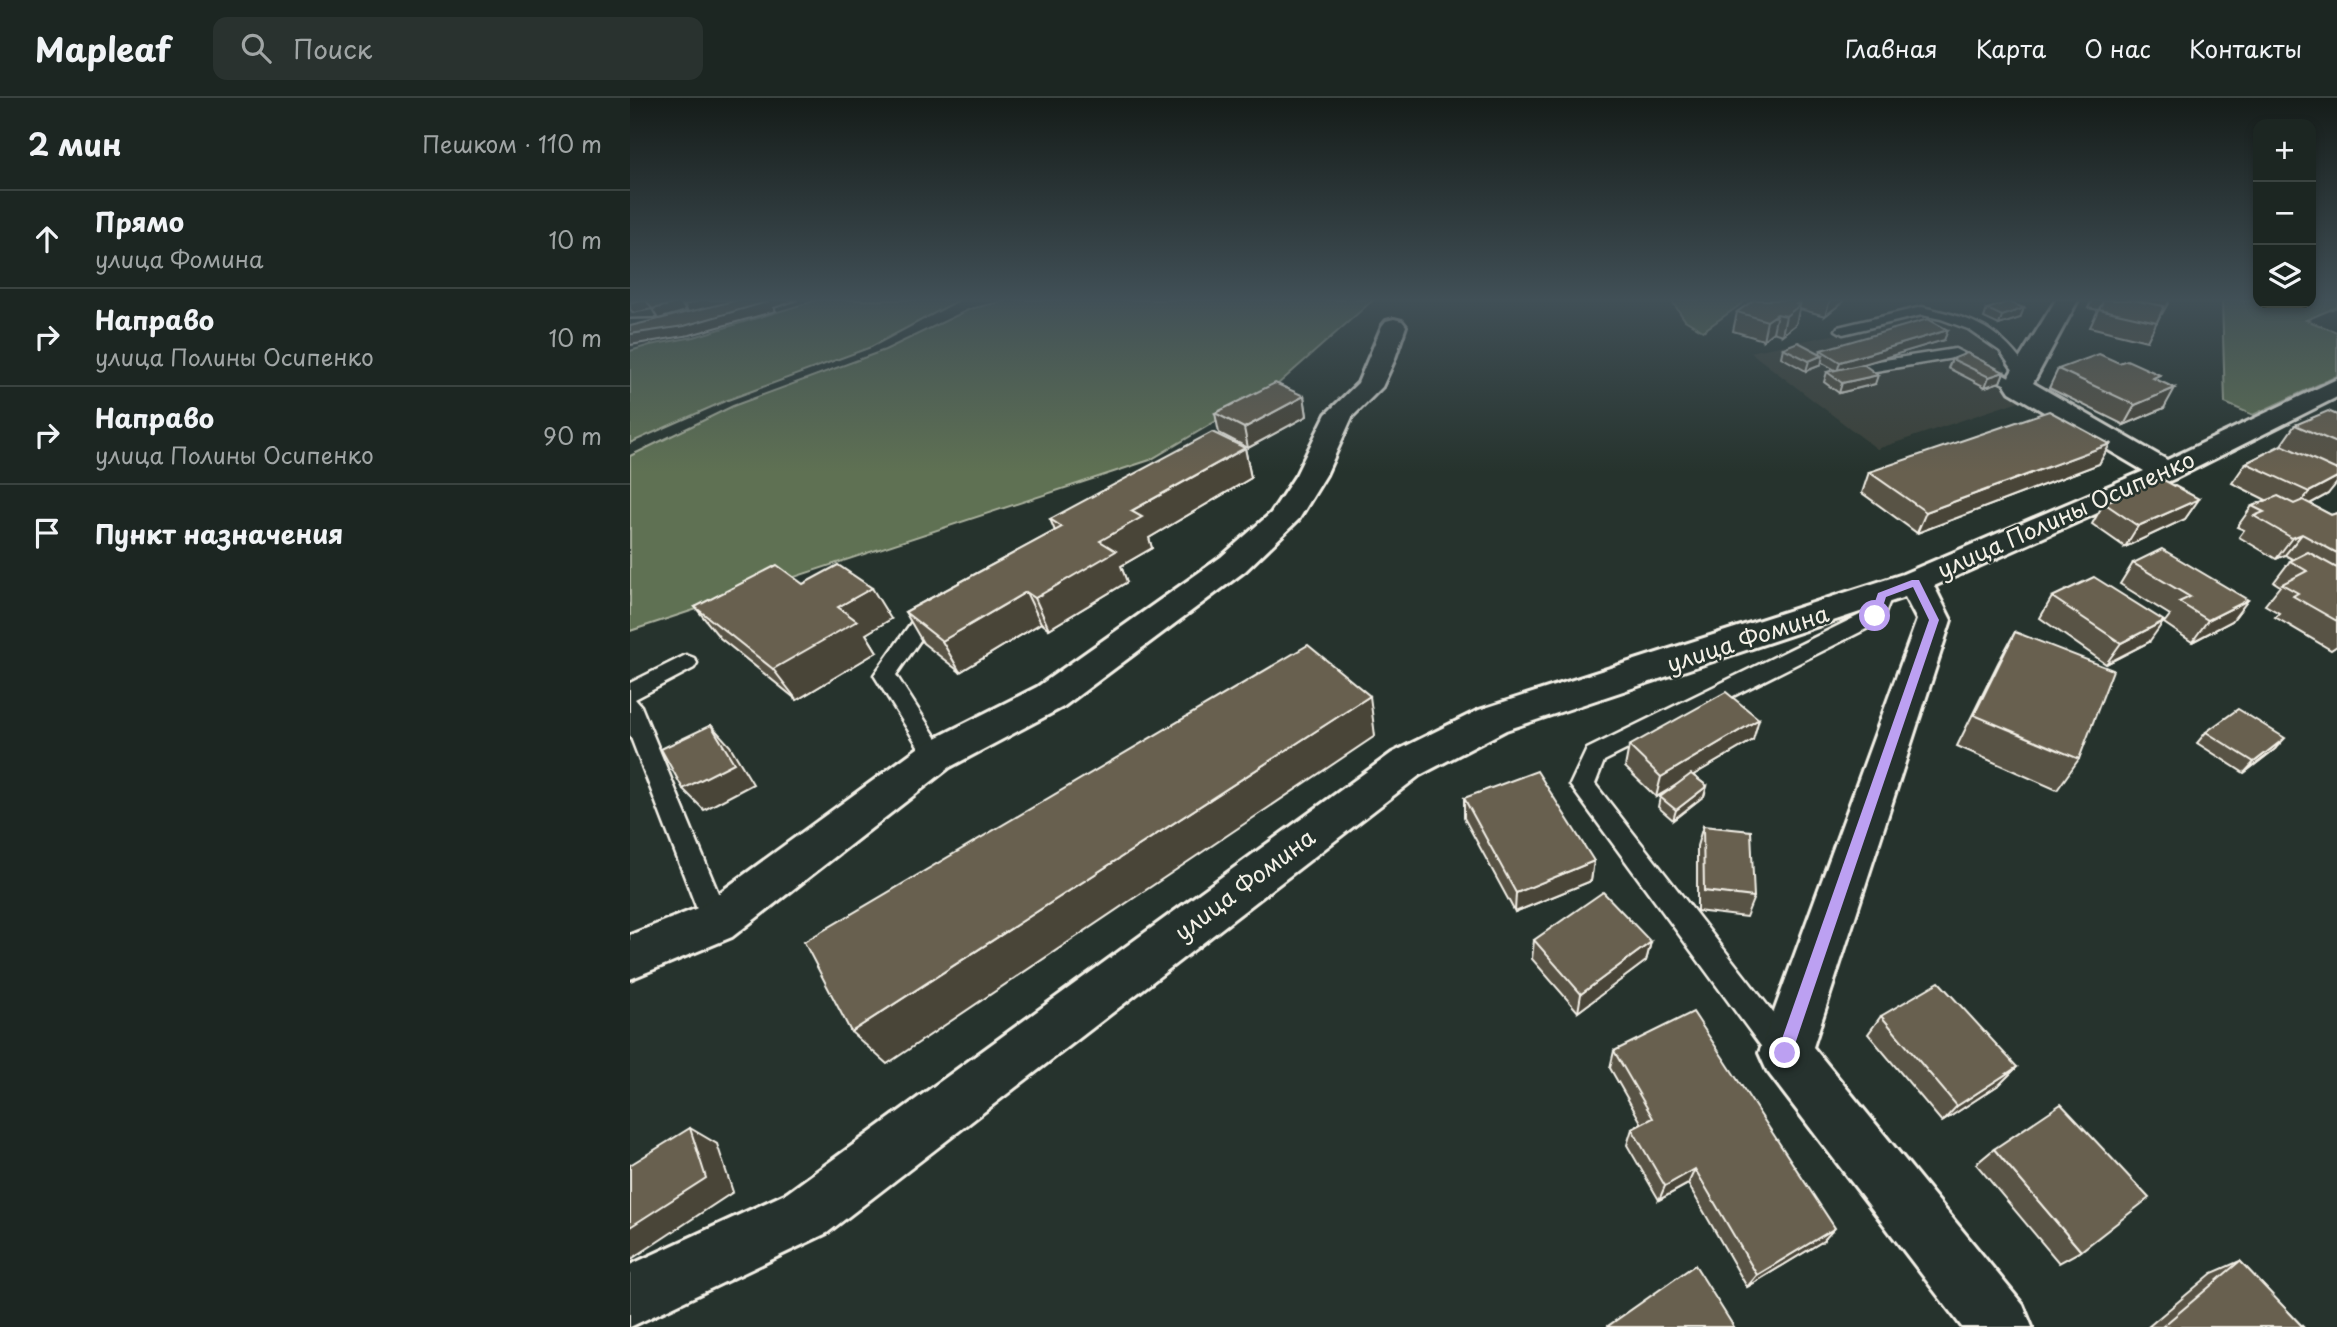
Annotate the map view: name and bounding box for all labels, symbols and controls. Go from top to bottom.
search box [213,17,703,80]
text: Mapleaf [35,23,171,73]
icon: search [237,29,275,67]
text: Поиск [293,29,372,68]
text: Главная [1845,30,1938,66]
text: Карта [1976,30,2046,66]
text: О нас [2084,30,2151,66]
text: Контакты [2189,30,2302,66]
map controls [2253,119,2316,308]
button: + [2253,119,2316,182]
text: 2 мин [28,121,122,166]
text: Пешком · 110 m [422,126,602,161]
button: − [2253,182,2316,245]
text: Прямо [95,202,184,241]
icon: ahead [28,220,66,258]
text: 10 m [548,222,602,257]
text: улица Фомина [95,241,264,276]
button: layers [2253,245,2316,308]
text: Направо [95,300,214,339]
icon: right [28,318,66,356]
text: 10 m [548,320,602,355]
text: улица Полины Осипенко [95,339,374,374]
text: Направо [95,398,214,437]
icon: right [28,416,66,454]
text: 90 m [543,418,602,453]
text: улица Полины Осипенко [95,437,374,472]
street label: улица Полины Осипенко [1931,441,2200,586]
icon: arrive [28,514,66,552]
text: Пункт назначения [95,514,343,553]
street label: улица Фомина [1662,595,1834,680]
route start [1859,600,1890,631]
street label: улица Фомина [1166,819,1322,948]
route end [1769,1037,1800,1068]

